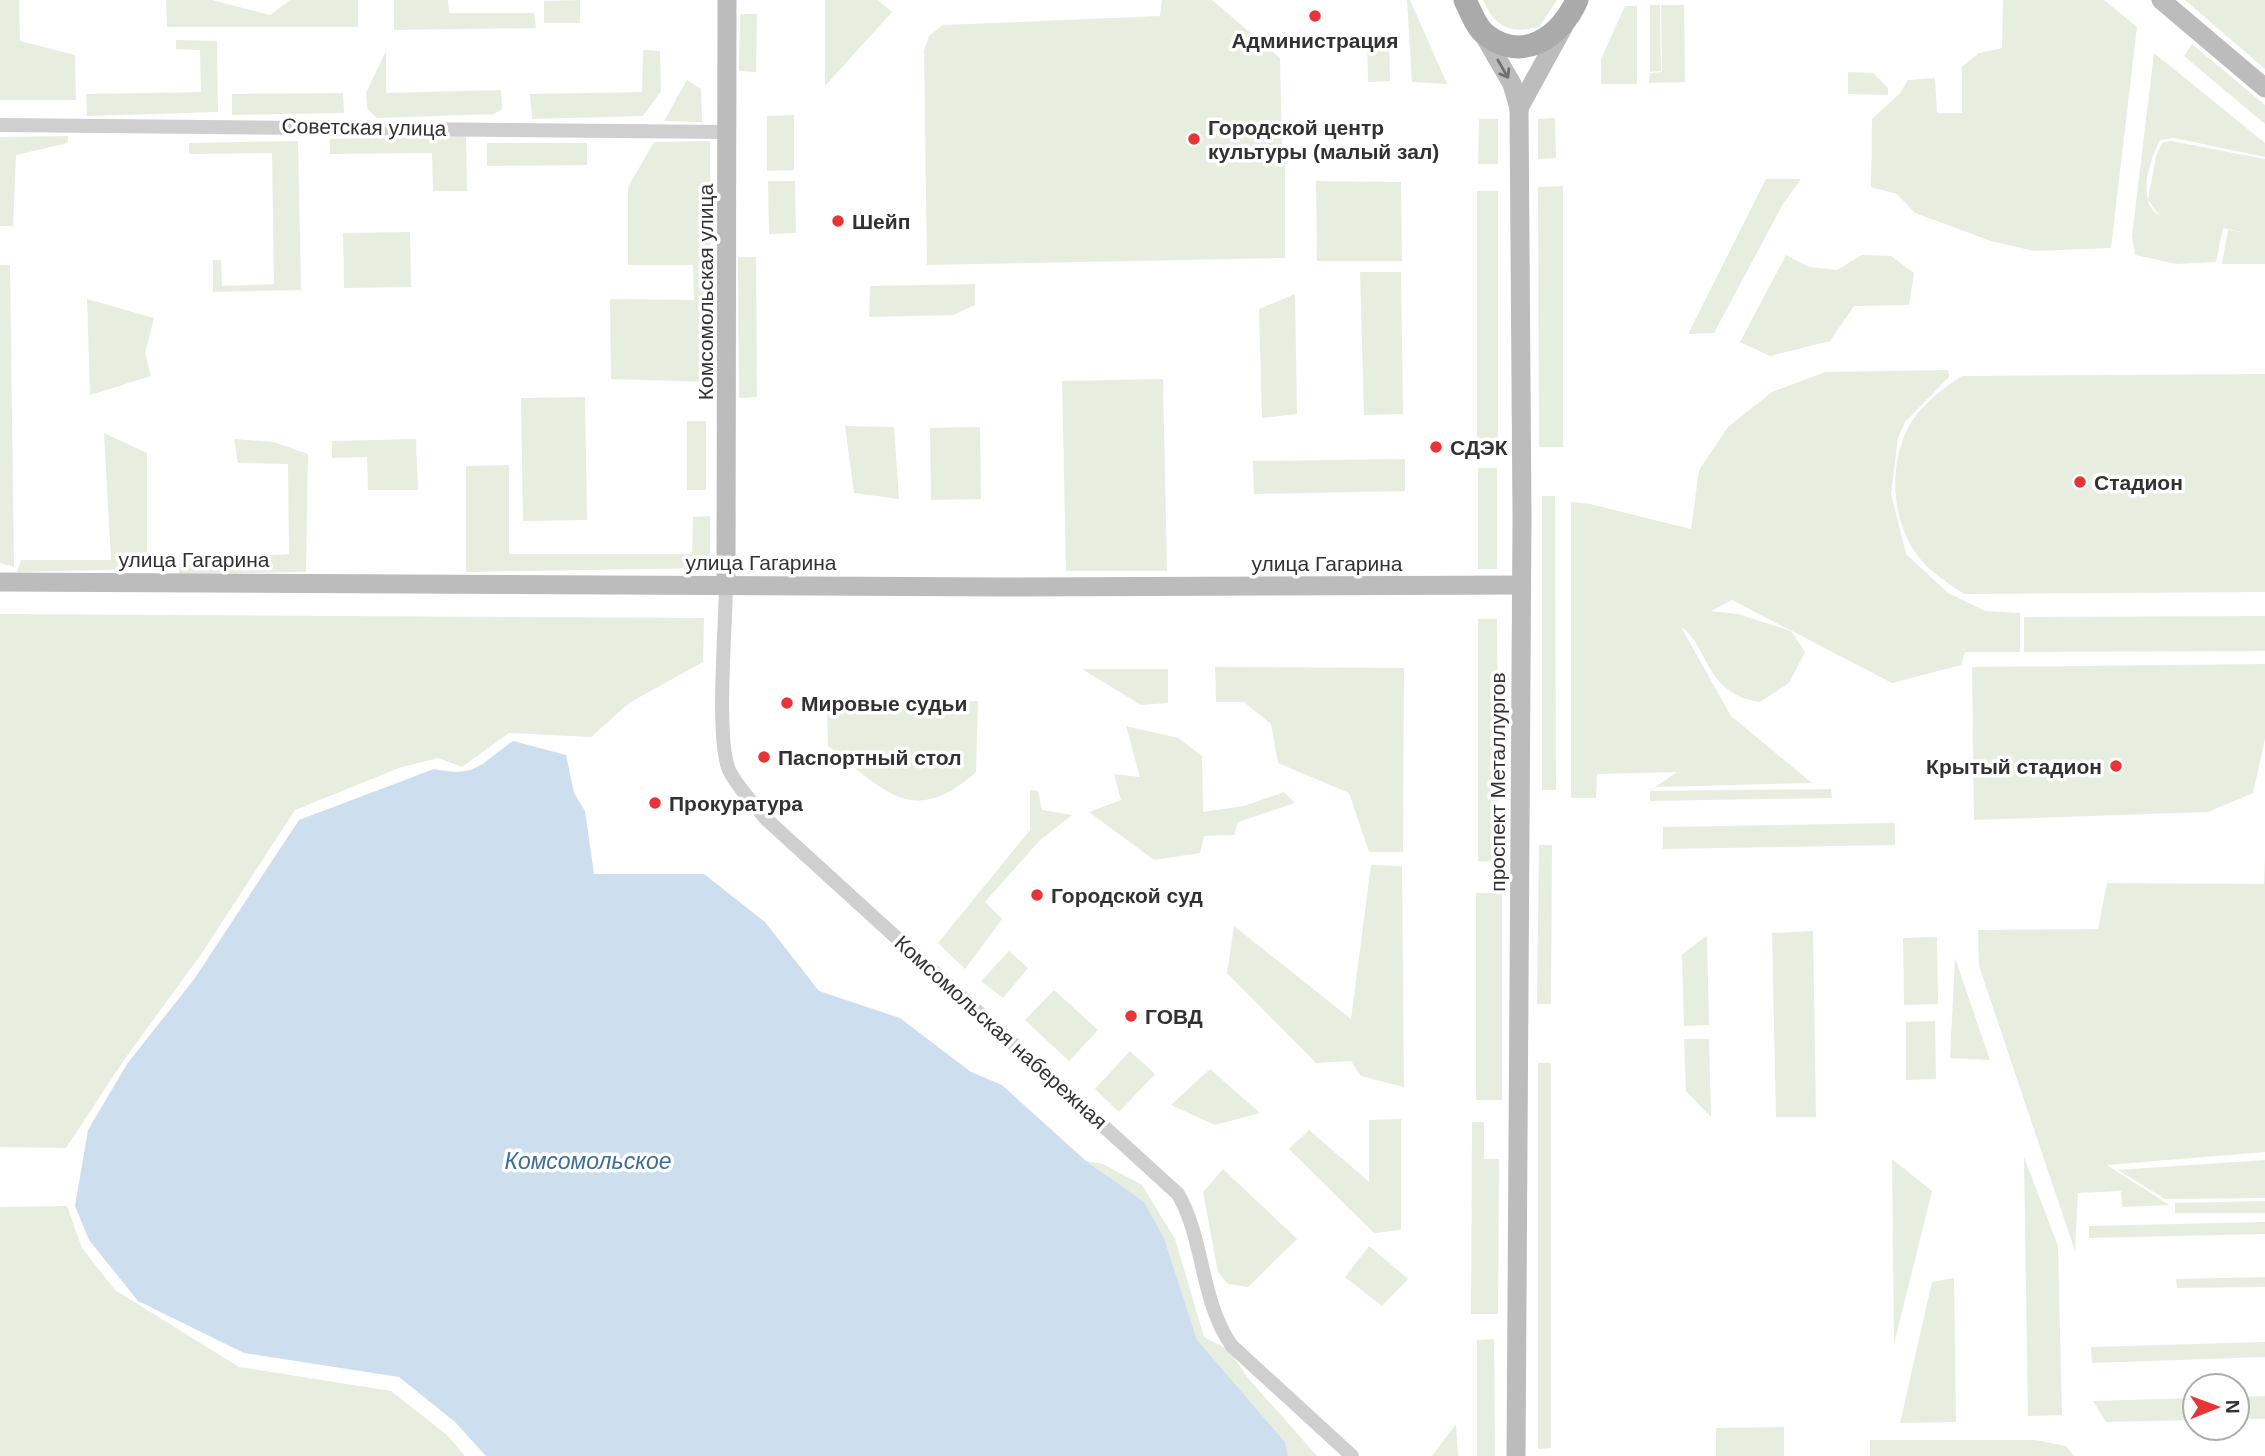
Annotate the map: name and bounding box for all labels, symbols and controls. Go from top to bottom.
marker: Администрация [1307,8,1323,24]
place label: Администрация [1231,29,1399,52]
one-way arrow [1496,59,1510,79]
street label: Советская улица [281,114,447,140]
place label: Городской центр культуры (малый зал) [1208,116,1439,163]
marker: Городской центр культуры (малый зал) [1186,131,1202,147]
street label: Комсомольская улица [694,183,717,400]
place label: Шейп [852,210,910,233]
marker: Шейп [830,213,846,229]
place label: СДЭК [1450,436,1508,459]
marker: СДЭК [1428,439,1444,455]
place label: Стадион [2094,471,2183,494]
marker: Стадион [2072,474,2088,490]
street label: улица Гагарина [119,548,270,571]
street label: улица Гагарина [686,551,837,574]
street label: улица Гагарина [1252,552,1403,575]
street label: проспект Металлургов [1486,672,1509,892]
place label: Мировые судьи [801,692,967,715]
marker: Мировые судьи [779,695,795,711]
place label: Паспортный стол [778,746,962,769]
marker: Паспортный стол [756,749,772,765]
place label: Крытый стадион [1926,755,2102,778]
marker: Крытый стадион [2108,758,2124,774]
place label: Прокуратура [669,792,803,815]
marker: Прокуратура [647,795,663,811]
place label: Городской суд [1051,884,1203,907]
marker: Городской суд [1029,887,1045,903]
street label: Комсомольская набережная [890,931,1112,1133]
place label: ГОВД [1145,1005,1203,1028]
marker: ГОВД [1123,1008,1139,1024]
water label: Комсомольское [504,1148,672,1174]
north arrow [2181,1372,2251,1442]
text: N [2222,1400,2243,1414]

